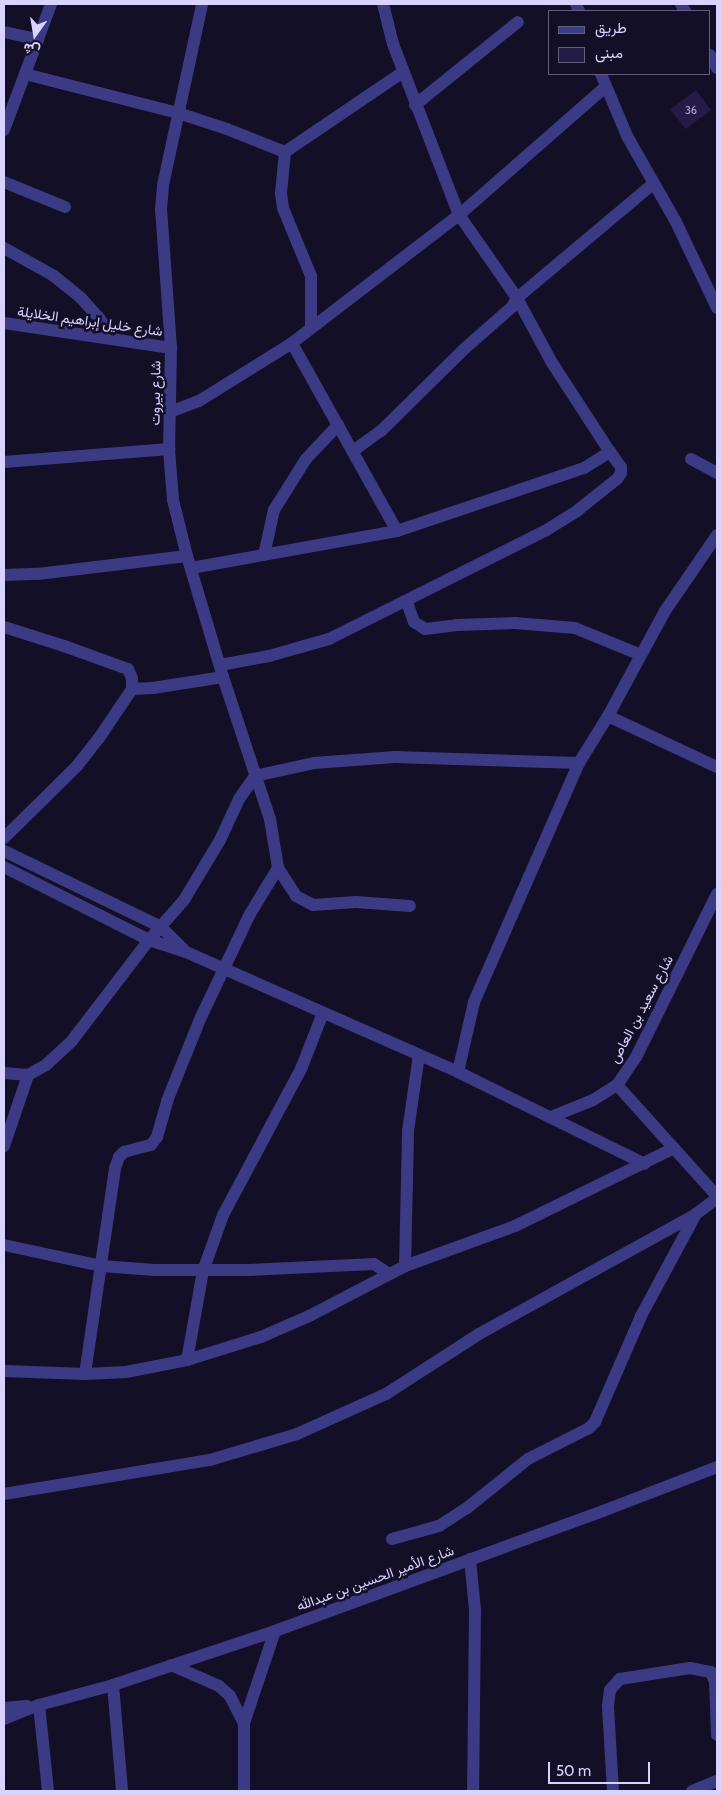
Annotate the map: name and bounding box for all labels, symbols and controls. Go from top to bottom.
north arrow [10,10,60,60]
legend [548,10,711,75]
text: طريق [595,19,627,37]
text: ش [21,39,42,60]
text: مبنى [595,44,623,62]
house number: 36 [685,103,697,117]
street label: شارع خليل إبراهيم الخلايلة [16,302,164,340]
street label: شارع بيروت [146,361,164,425]
street label: شارع سعيد بن العاص [605,952,677,1066]
street label: شارع الأمير الحسين بن عبدالله [294,1542,456,1614]
scale bar [551,1752,654,1784]
text: 50 m [556,1762,591,1780]

